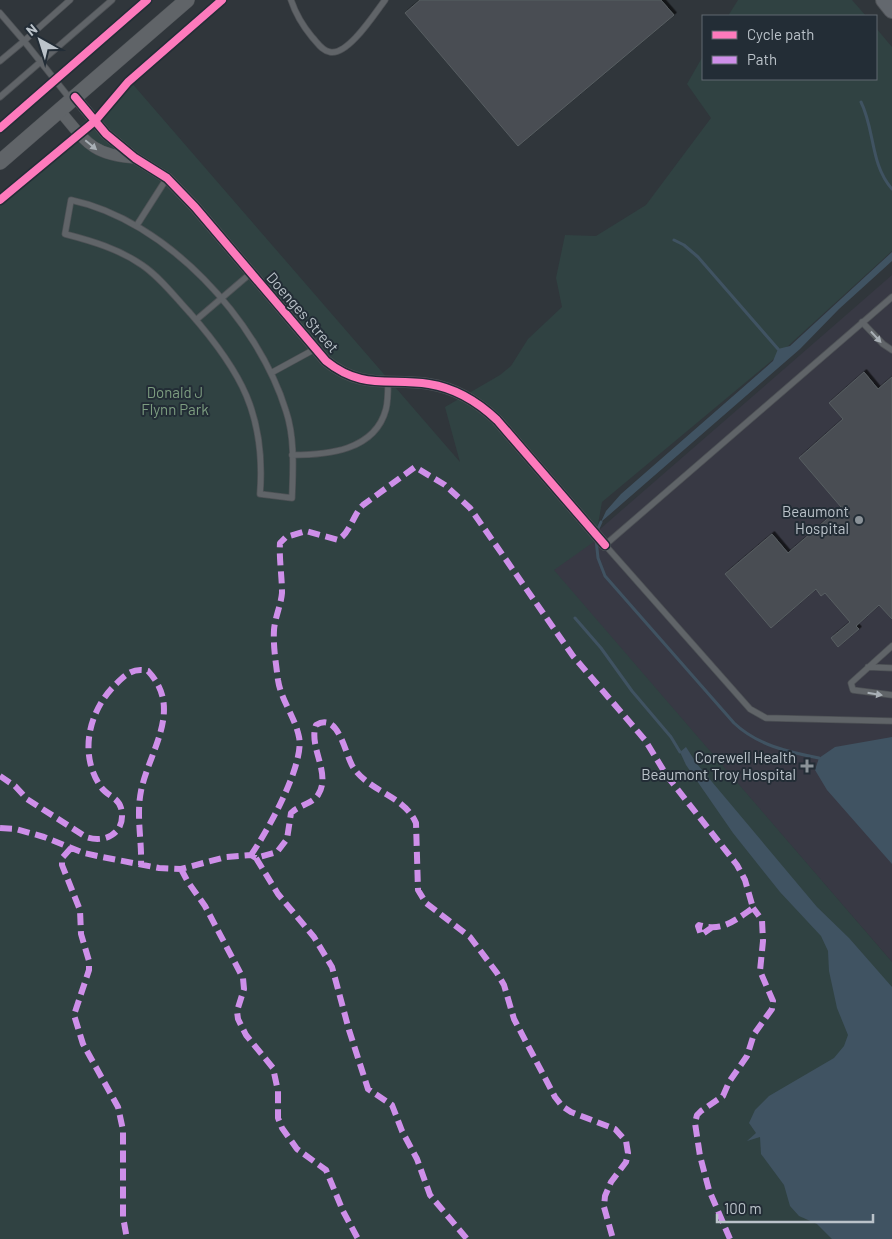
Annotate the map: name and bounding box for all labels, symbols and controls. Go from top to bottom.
north arrow [15,15,65,65]
legend [702,15,877,80]
text: N [23,20,40,39]
text: Cycle path [747,25,814,43]
text: Path [747,50,777,68]
one-way arrow [85,139,98,150]
street label: Doenges Street [263,268,343,356]
one-way arrow [870,331,882,343]
park label: Donald J Flynn Park [141,383,209,418]
place label: Beaumont Hospital [782,502,849,537]
marker: Beaumont Hospital [853,514,865,526]
one-way arrow [867,690,883,698]
place label: Corewell Health Beaumont Troy Hospital [641,748,796,783]
marker: Corewell Health Beaumont Troy Hospital [800,759,814,773]
scale bar [717,1192,873,1224]
text: 100 m [724,1199,762,1217]

